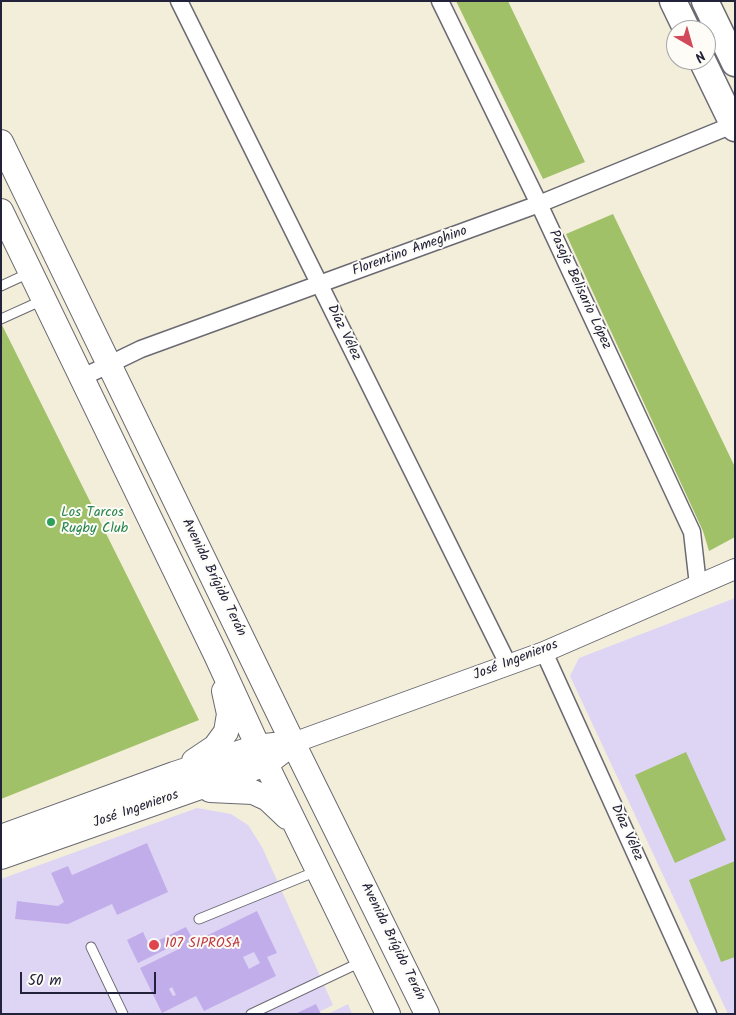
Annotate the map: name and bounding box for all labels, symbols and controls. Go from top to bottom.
north arrow [666,20,716,70]
text: N [689,45,710,67]
street label: Florentino Ameghino [350,223,470,281]
street label: Pasaje Belisario López [544,228,614,352]
street label: Díaz Vélez [322,302,364,364]
place label: Los Tarcos Rugby Club [61,506,128,538]
marker: Los Tarcos Rugby Club [45,516,57,528]
street label: Avenida Brígido Terán [177,516,249,640]
street label: José Ingenieros [471,637,561,685]
street label: José Ingenieros [91,788,181,832]
street label: Díaz Vélez [606,802,646,864]
street label: Avenida Brígido Terán [356,880,428,1004]
place label: 107 SIPROSA [165,937,241,953]
marker: 107 SIPROSA [147,938,161,952]
scale bar [22,962,159,994]
text: 50 m [28,969,62,993]

